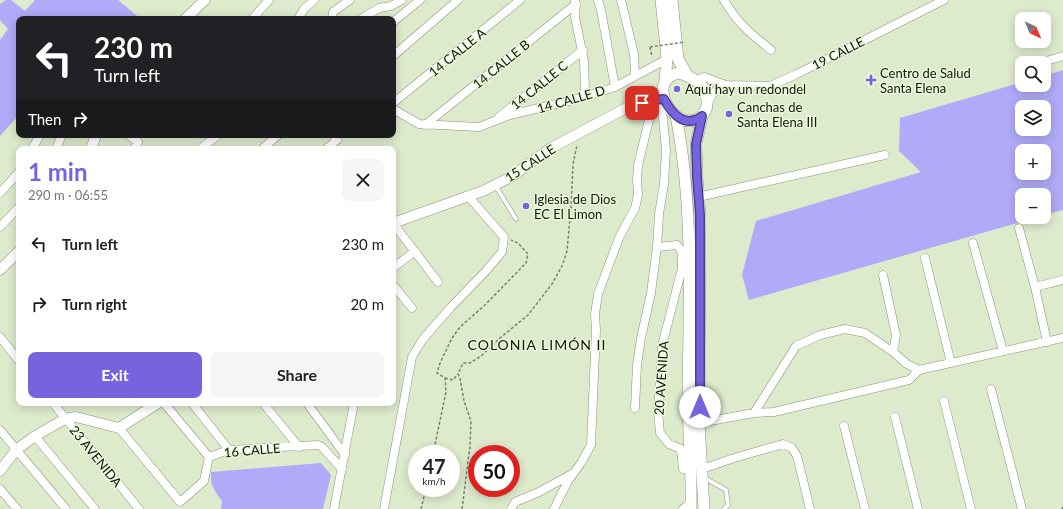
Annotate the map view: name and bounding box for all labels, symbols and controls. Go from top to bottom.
north arrow [1015,12,1051,48]
map controls [1015,12,1051,224]
street label: 14 CALLE A [425,24,489,80]
text: 230 m [94,30,173,64]
icon: left [28,32,80,84]
street label: 19 CALLE [809,33,867,73]
street label: 14 CALLE B [469,36,533,92]
button: search [1015,56,1051,92]
street label: 14 CALLE C [507,57,571,113]
text: Turn left [94,64,160,86]
place label: Centro de Salud Santa Elena [880,65,971,96]
marker: Centro de Salud Santa Elena [865,74,877,86]
place label: Aquí hay un redondel [685,81,806,97]
street label: 14 CALLE D [535,82,607,116]
marker: Aquí hay un redondel [672,84,682,94]
pin [625,86,659,120]
icon: arrive [631,92,653,114]
place label: Canchas de Santa Elena III [737,99,817,130]
button: layers [1015,100,1051,136]
icon: right [69,108,91,130]
marker: Canchas de Santa Elena III [724,109,734,119]
text: Then [28,110,61,128]
street label: 15 CALLE [502,141,558,185]
button: + [1015,144,1051,180]
text: 1 min [28,157,88,186]
button: close [342,159,384,201]
text: 290 m · 06:55 [28,187,108,203]
button: − [1015,188,1051,224]
place label: Iglesia de Dios EC El Limon [534,191,616,222]
marker: Iglesia de Dios EC El Limon [521,201,531,211]
icon: left [28,233,50,255]
text: Turn left [62,235,118,253]
text: 230 m [342,235,384,253]
icon: right [28,293,50,315]
text: Turn right [62,295,127,313]
text: 20 m [350,295,384,313]
district label: COLONIA LIMÓN II [468,336,606,353]
street label: 20 AVENIDA [650,340,672,416]
button: Exit [28,352,202,398]
button: Share [210,352,384,398]
position arrow [679,386,721,428]
street label: 23 AVENIDA [66,422,126,490]
street label: 16 CALLE [223,440,281,460]
speed limit sign: 50 [468,445,520,497]
text: 47 [422,454,446,478]
text: km/h [422,475,446,487]

